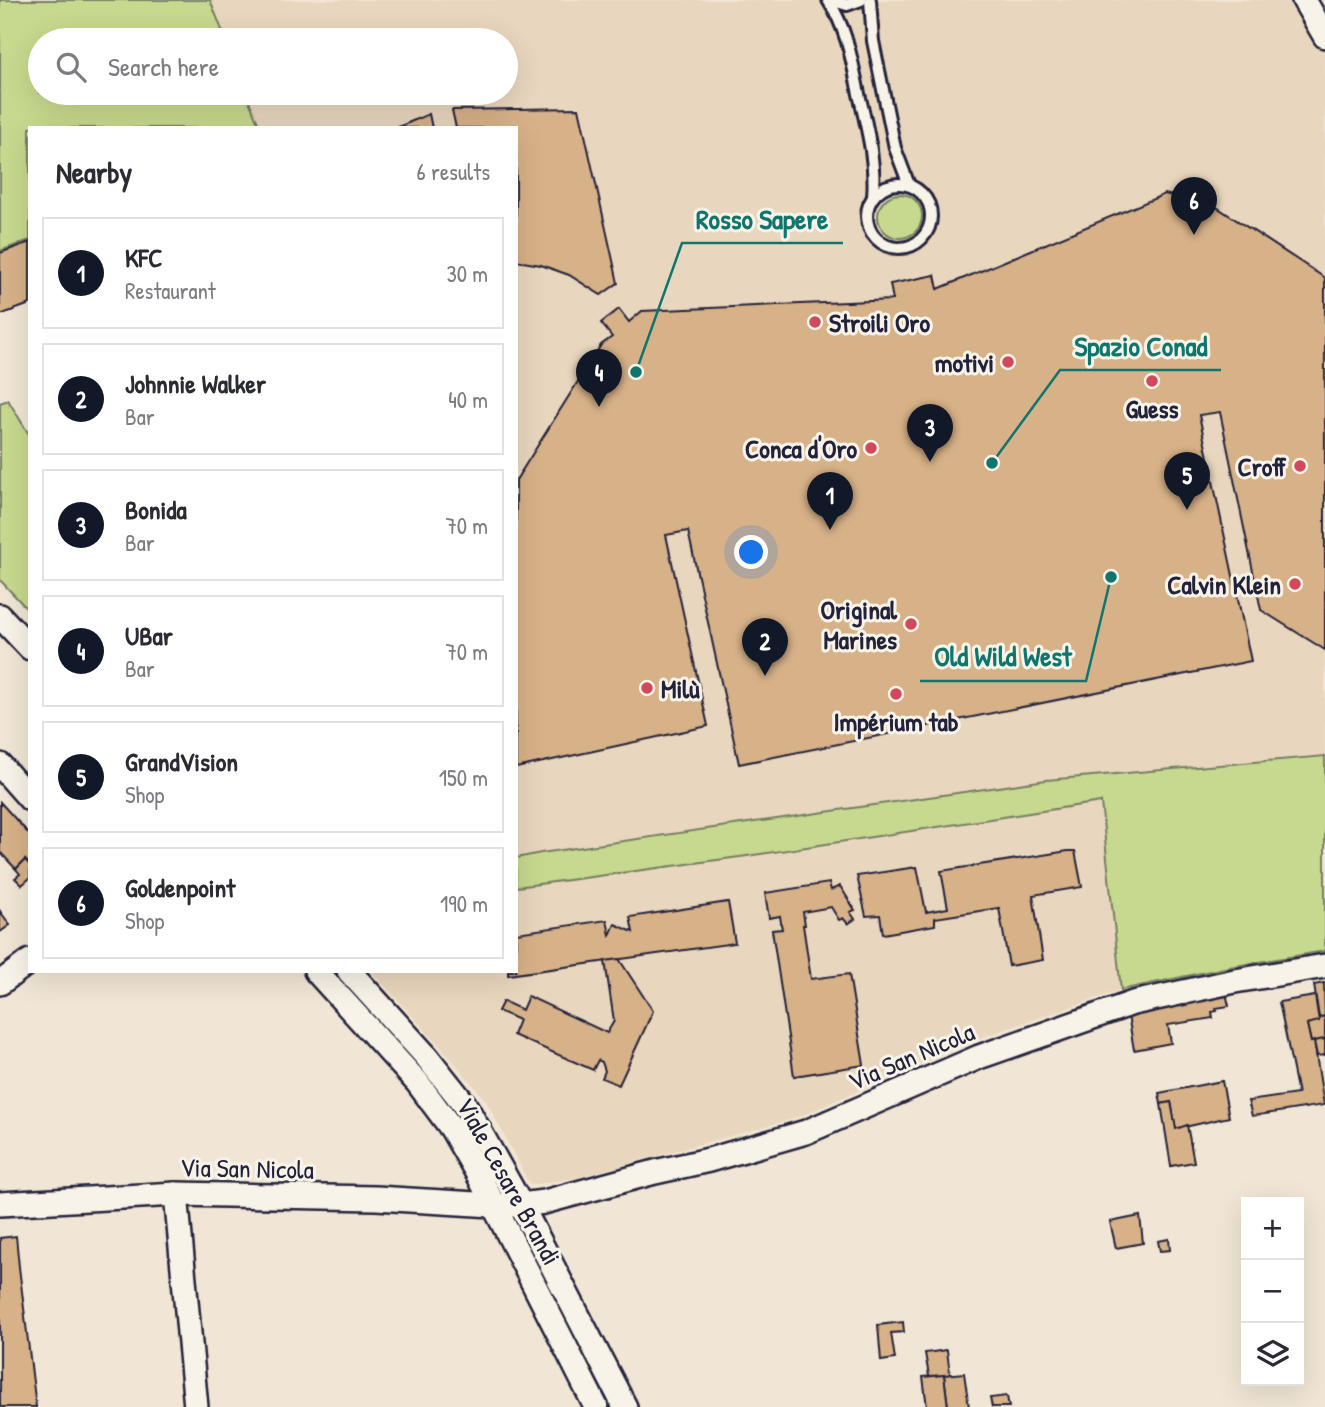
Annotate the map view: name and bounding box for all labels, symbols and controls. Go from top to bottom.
search box [28,28,518,105]
icon: search [52,48,90,86]
text: Search here [108,49,219,84]
text: Nearby [56,152,132,192]
text: 6 results [417,156,490,187]
pin: 6 [1171,177,1217,235]
callout: Rosso Sapere [682,194,843,243]
text: Rosso Sapere [696,200,829,239]
text: KFC [125,240,163,275]
text: 1 [77,258,85,289]
text: 30 m [446,258,488,289]
text: Restaurant [125,275,216,306]
place label: Stroili Oro [829,305,930,340]
marker: Stroili Oro [807,314,823,330]
callout: Spazio Conad [1060,321,1221,370]
text: Spazio Conad [1075,327,1208,366]
place label: motivi [935,345,994,380]
pin: 4 [576,349,622,407]
marker: motivi [1000,354,1016,370]
text: Johnnie Walker [125,366,266,401]
marker: Guess [1144,373,1160,389]
text: 2 [76,384,86,415]
text: 40 m [448,384,488,415]
place label: Guess [1125,391,1179,426]
text: Bar [125,401,155,432]
pin: 3 [907,404,953,462]
place label: Conca d'Oro [745,431,858,466]
marker: Conca d'Oro [863,440,879,456]
place label: Croff [1238,449,1286,484]
pin: 5 [1164,452,1210,510]
marker: Croff [1292,458,1308,474]
pin: 1 [807,472,853,530]
text: Bonida [125,492,187,527]
text: 3 [76,510,86,541]
text: 70 m [445,510,488,541]
text: Bar [125,527,155,558]
your location [734,535,768,569]
place label: Calvin Klein [1167,567,1281,602]
marker: Calvin Klein [1287,576,1303,592]
place label: Original Marines [820,592,898,657]
marker: Original Marines [903,616,919,632]
text: UBar [125,618,173,653]
pin: 2 [742,618,788,676]
callout: Old Wild West [920,632,1086,681]
text: 4 [77,636,85,667]
text: 70 m [445,636,488,667]
text: Old Wild West [934,637,1073,675]
text: Bar [125,653,155,684]
place label: Milù [661,671,700,706]
marker: Milù [639,680,655,696]
marker: Impérium tab [888,686,904,702]
place label: Impérium tab [833,704,959,740]
text: GrandVision [125,744,238,779]
text: 5 [76,762,86,793]
text: 150 m [439,762,488,793]
text: Shop [125,779,164,810]
text: Goldenpoint [125,870,235,905]
text: 6 [76,888,86,919]
text: 190 m [440,888,488,919]
text: Shop [125,905,164,936]
street label: Via San Nicola [843,1014,979,1098]
street label: Viale Cesare Brandi [449,1091,569,1271]
street label: Via San Nicola [180,1149,314,1187]
map controls [1241,1197,1304,1386]
button: + [1241,1197,1304,1260]
button: − [1241,1260,1304,1323]
button: layers [1241,1323,1304,1386]

